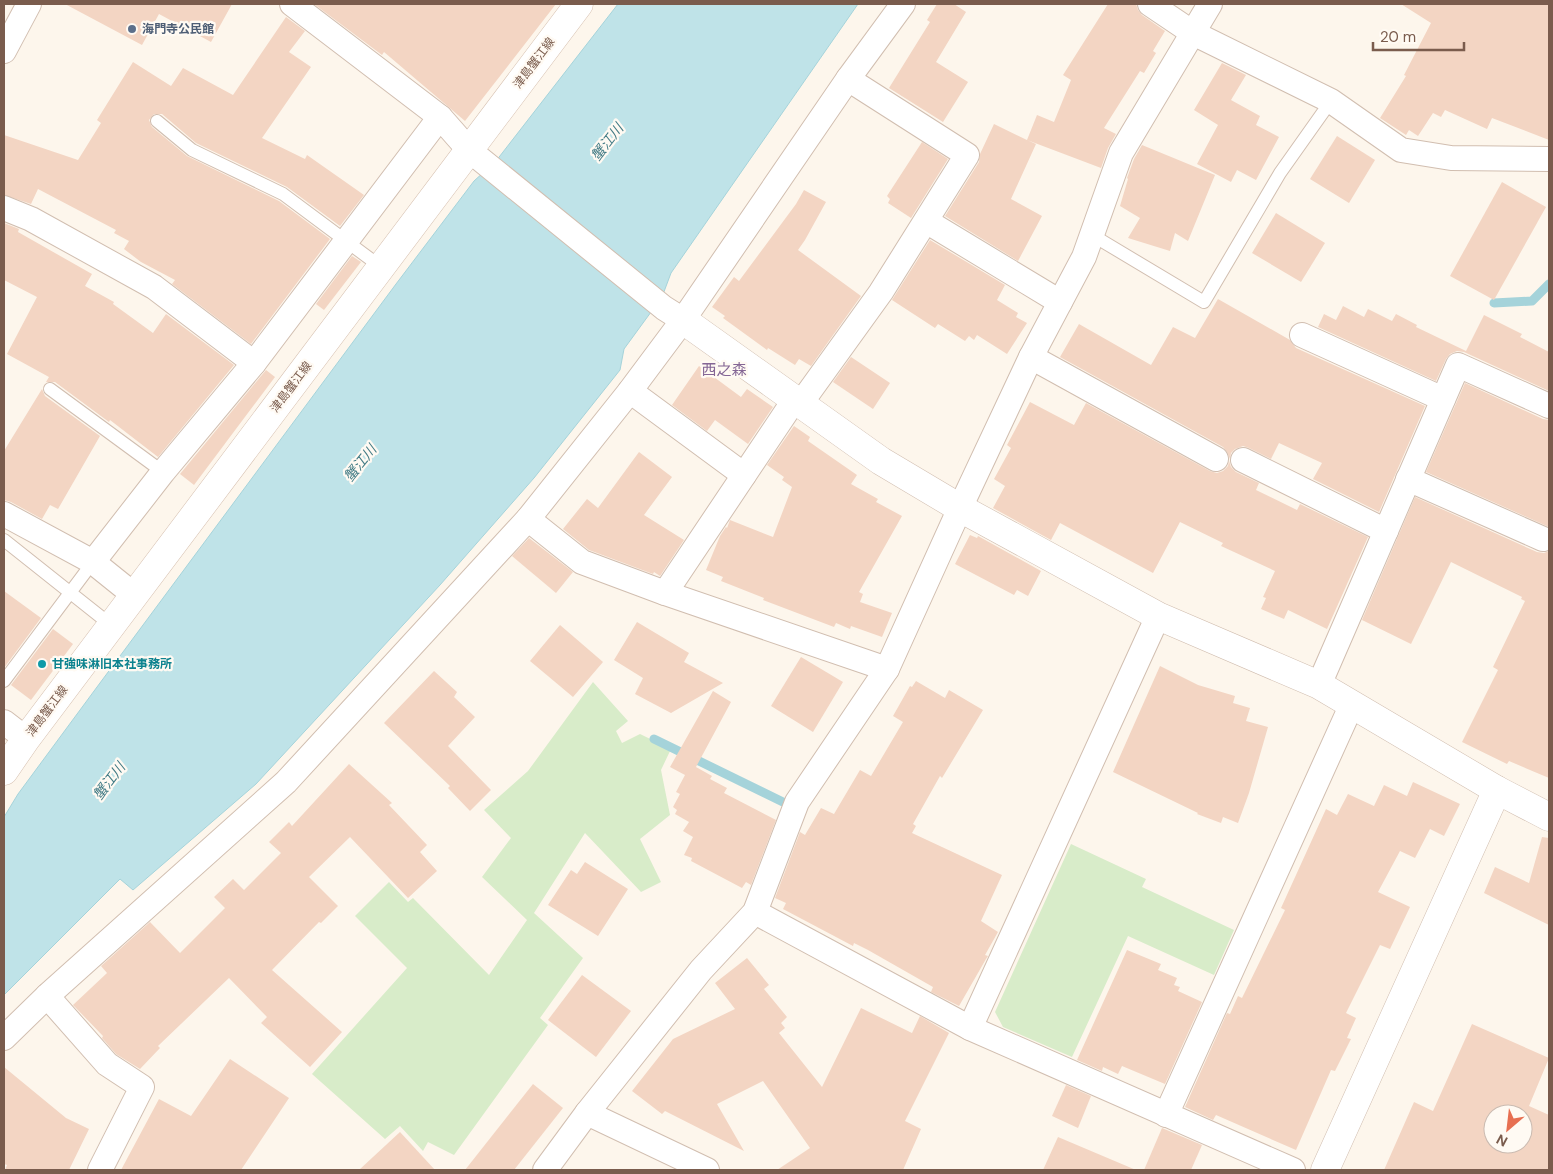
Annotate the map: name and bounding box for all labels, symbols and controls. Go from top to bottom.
scale bar [1373,20,1464,52]
place label: 海門寺公民館 [142,21,214,37]
marker: 海門寺公民館 [126,23,138,35]
text: 20 m [1380,27,1416,47]
street label: 津島蟹江線 [510,34,558,92]
water label: 蟹江川 [587,118,628,164]
street label: 津島蟹江線 [267,358,315,416]
district label: 西之森 [701,360,747,380]
water label: 蟹江川 [340,439,381,485]
place label: 甘強味淋旧本社事務所 [52,656,172,672]
marker: 甘強味淋旧本社事務所 [36,658,48,670]
street label: 津島蟹江線 [23,682,71,740]
water label: 蟹江川 [89,757,130,803]
north arrow [1483,1104,1533,1154]
text: N [1493,1130,1511,1151]

